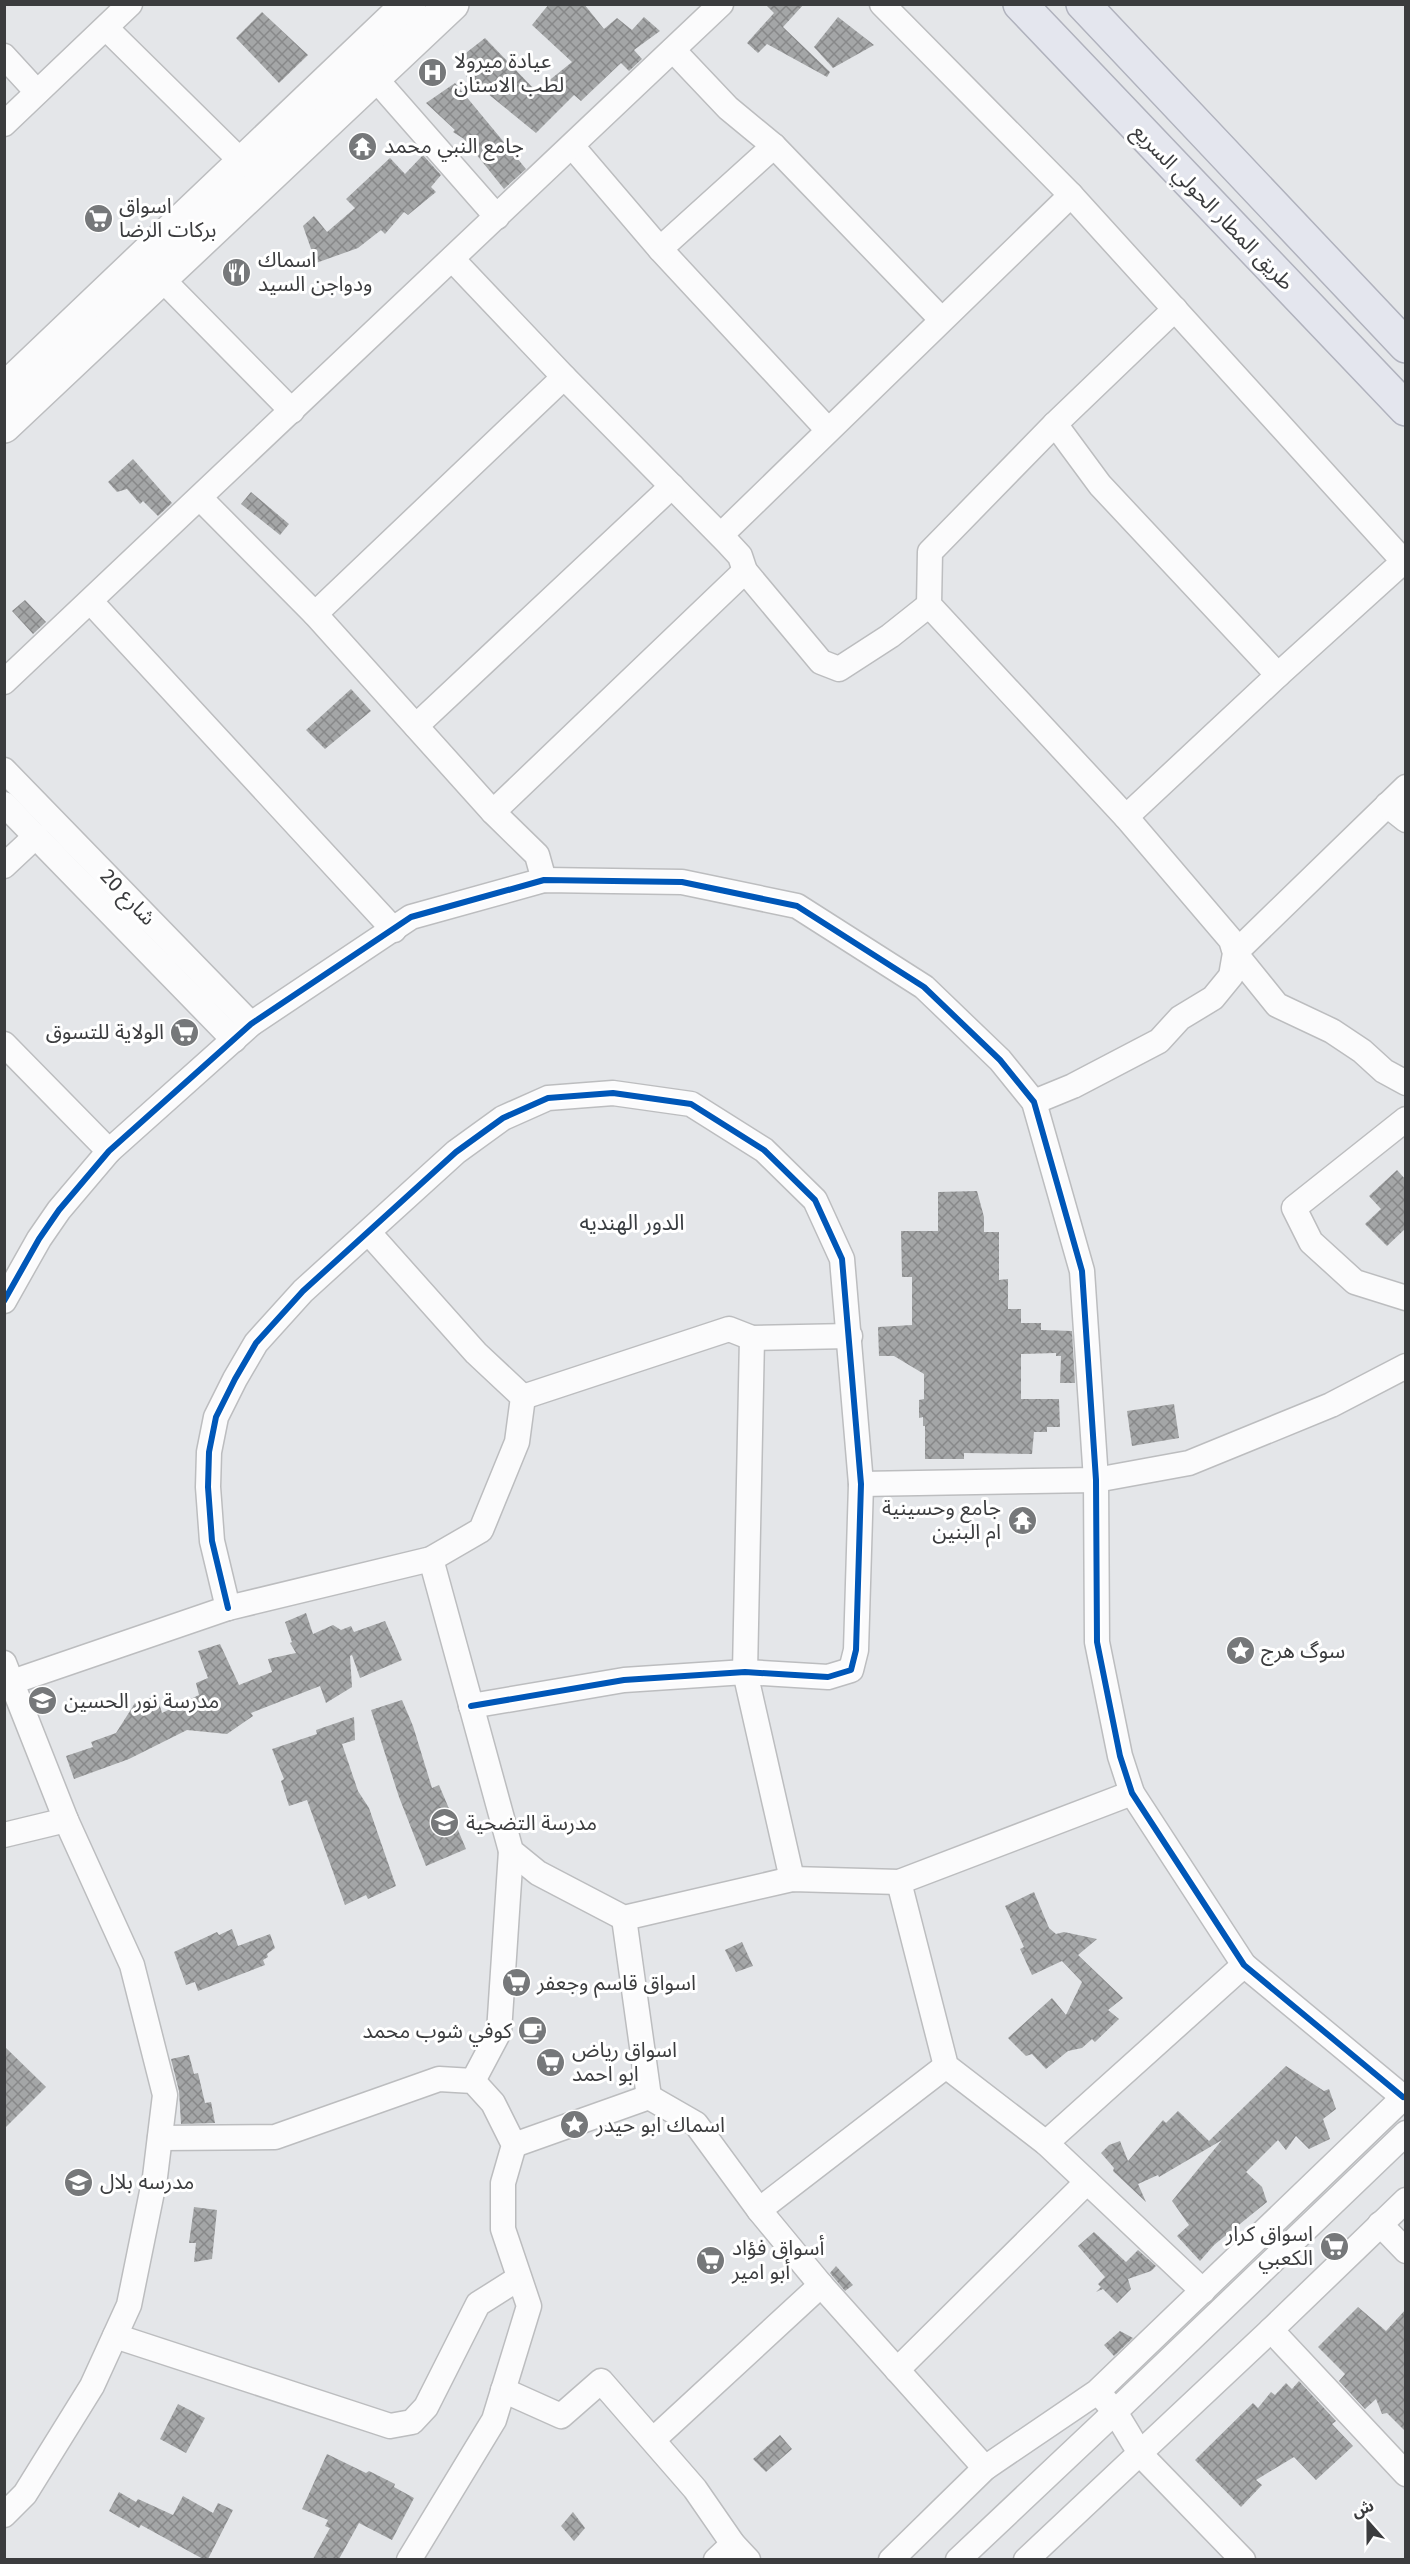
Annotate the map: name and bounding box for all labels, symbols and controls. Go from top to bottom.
place label: عيادة ميرولا لطب الاسنان [454,48,564,98]
hospital icon: عيادة ميرولا لطب الاسنان [417,57,449,89]
street label: طريق المطار الحولي السريع [1125,118,1299,298]
temple icon: جامع النبي محمد [347,130,379,162]
place label: جامع النبي محمد [384,133,524,162]
place label: اسواق بركات الرضا [119,193,217,243]
supermarket icon: اسواق بركات الرضا [82,202,114,234]
place label: اسماك ودواجن السيد [258,247,372,297]
restaurant icon: اسماك ودواجن السيد [221,256,253,288]
street label: شارع 20 [93,863,161,932]
supermarket icon: الولاية للتسوق [169,1016,201,1048]
place label: الولاية للتسوق [46,1019,164,1045]
district label: الدور الهنديه [579,1209,685,1236]
place label: جامع وحسينية ام البنين [882,1495,1001,1548]
temple icon: جامع وحسينية ام البنين [1006,1504,1038,1536]
place icon: سوگ هرج [1224,1635,1256,1667]
place label: سوگ هرج [1261,1638,1345,1666]
school or university icon: مدرسة نور الحسين [27,1685,59,1717]
place label: مدرسة نور الحسين [64,1688,219,1714]
school or university icon: مدرسة التضحية [429,1807,461,1839]
place label: مدرسة التضحية [466,1810,597,1836]
supermarket icon: اسواق قاسم وجعفر [500,1967,532,1999]
place label: اسواق قاسم وجعفر [536,1970,696,1998]
cafe icon: كوفي شوب محمد [517,2015,549,2047]
place label: كوفي شوب محمد [363,2018,512,2047]
place label: اسواق رياض ابو احمد [572,2037,677,2087]
supermarket icon: اسواق رياض ابو احمد [535,2046,567,2078]
place icon: اسماك ابو حيدر [559,2109,591,2141]
place label: اسماك ابو حيدر [595,2112,725,2138]
school or university icon: مدرسه بلال [63,2166,95,2198]
place label: مدرسه بلال [100,2169,194,2195]
place label: اسواق كرار الكعبي [1225,2221,1313,2274]
supermarket icon: اسواق كرار الكعبي [1318,2230,1350,2262]
place label: أسواق فؤاد أبو امير [731,2235,824,2285]
supermarket icon: أسواق فؤاد أبو امير [695,2244,727,2276]
north arrow [1338,2492,1398,2552]
text: ش [1349,2496,1377,2521]

